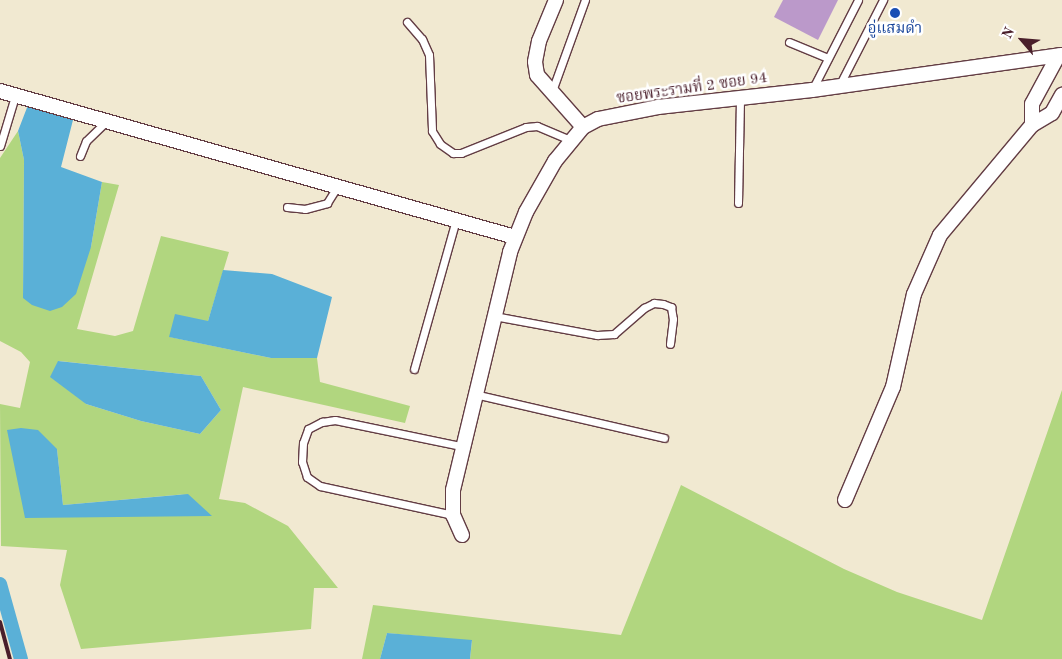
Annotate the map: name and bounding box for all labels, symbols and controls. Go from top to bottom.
marker: อู่แสมดำ [889,7,901,19]
north arrow [997,15,1047,65]
place label: อู่แสมดำ [868,21,922,39]
text: N [1000,25,1017,41]
street label: ซอยพระรามที่ 2 ซอย 94 [615,69,769,109]

